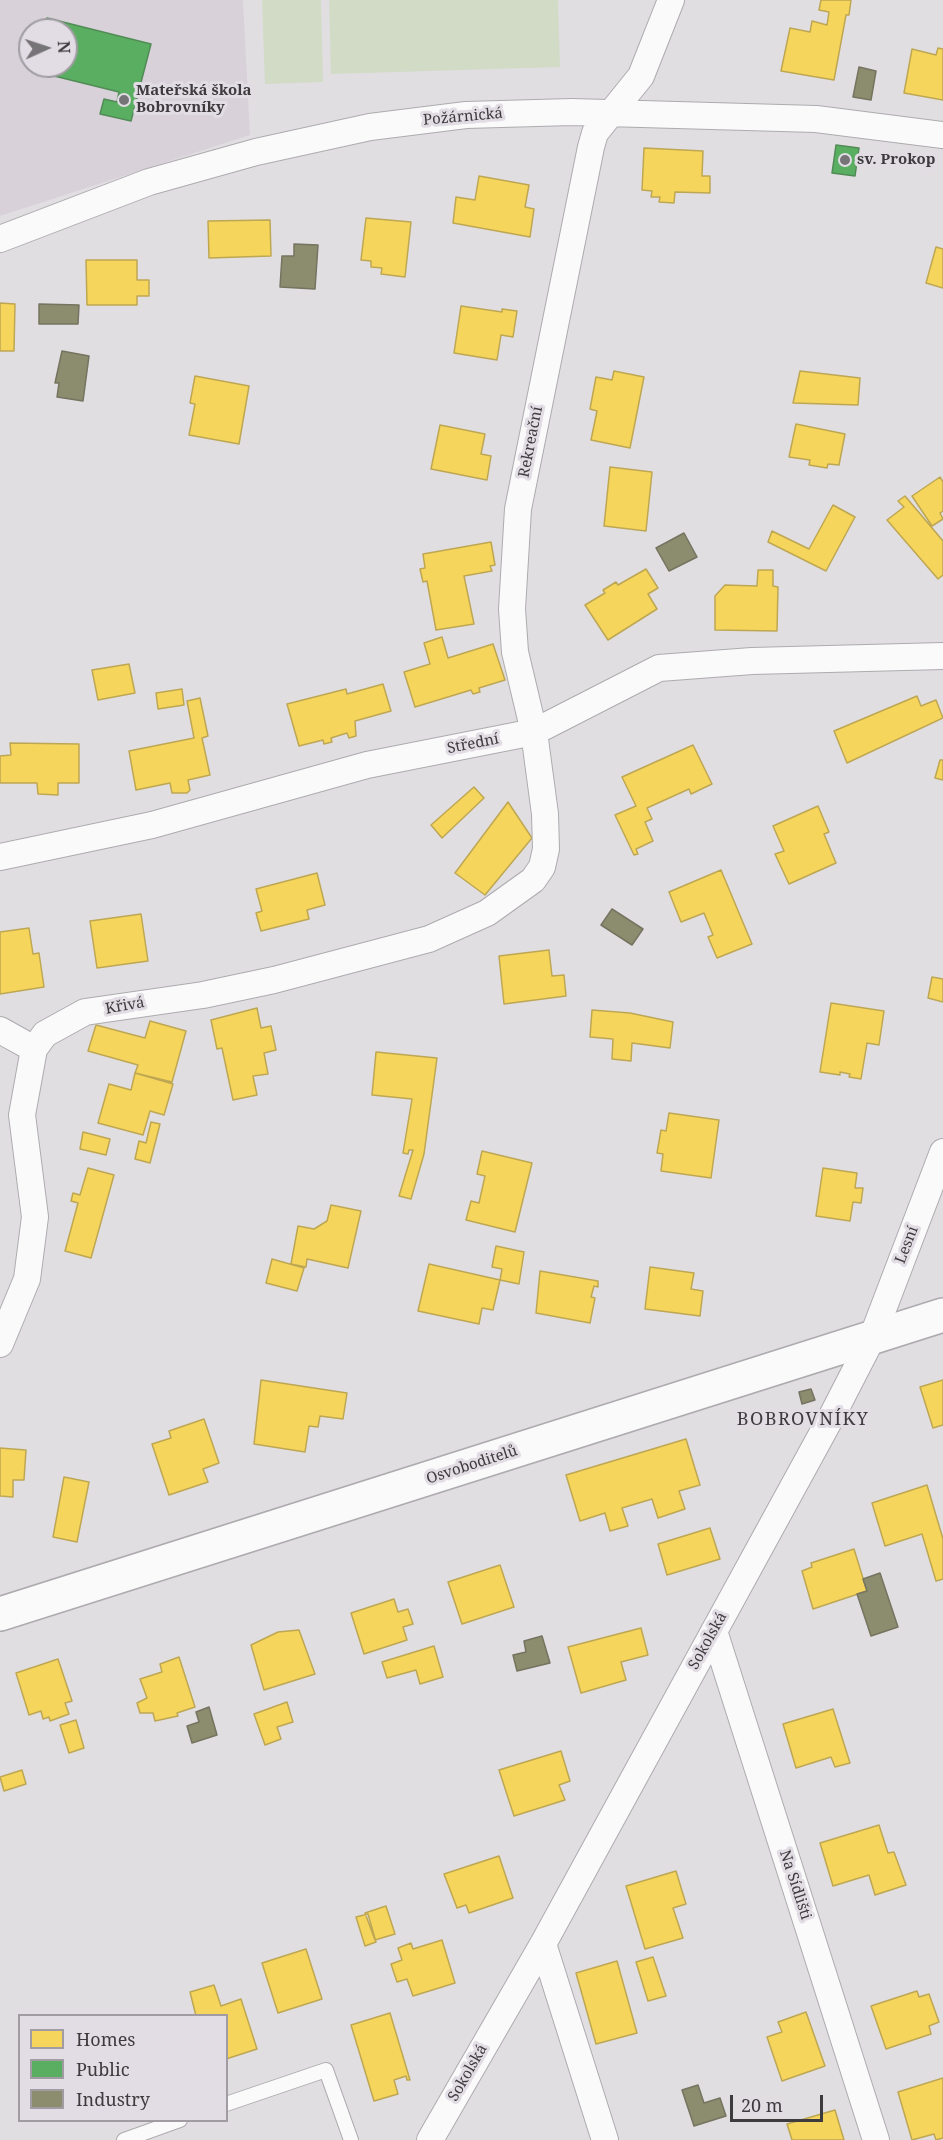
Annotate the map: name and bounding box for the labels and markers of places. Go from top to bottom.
place label: Mateřská škola Bobrovníky [136,82,251,117]
marker: Mateřská škola Bobrovníky [117,93,131,107]
place label: sv. Prokop [857,151,935,169]
marker: sv. Prokop [838,153,852,167]

